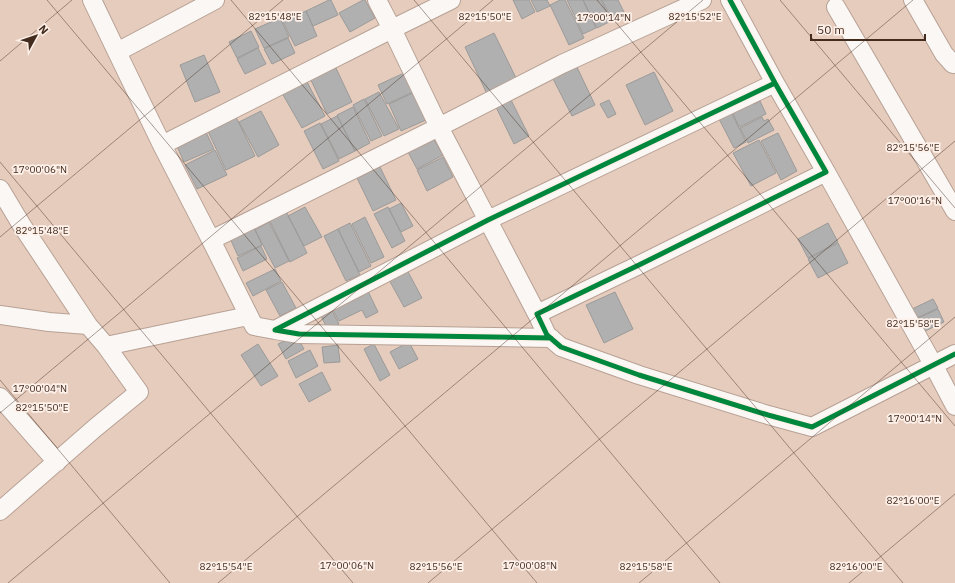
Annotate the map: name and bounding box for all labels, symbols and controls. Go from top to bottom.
text: 82°15'48"E [248,10,302,23]
text: 82°15'50"E [458,10,512,23]
text: 82°15'52"E [668,10,722,23]
text: 17°00'14"N [577,11,631,24]
north arrow [16,16,56,56]
scale bar [811,16,925,42]
text: N [36,22,52,37]
text: 50 m [817,22,845,37]
text: 82°15'56"E [886,141,940,154]
text: 17°00'06"N [13,163,67,176]
text: 17°00'16"N [888,194,942,207]
text: 82°15'48"E [15,224,69,237]
text: 82°15'58"E [886,317,940,330]
text: 17°00'04"N [13,382,67,395]
text: 82°15'50"E [15,401,69,414]
text: 17°00'14"N [888,412,942,425]
text: 82°16'00"E [886,494,940,507]
text: 17°00'06"N [320,559,374,572]
text: 17°00'08"N [503,559,557,572]
text: 82°15'54"E [199,560,253,573]
text: 82°15'56"E [409,560,463,573]
text: 82°15'58"E [619,560,673,573]
text: 82°16'00"E [829,560,883,573]

